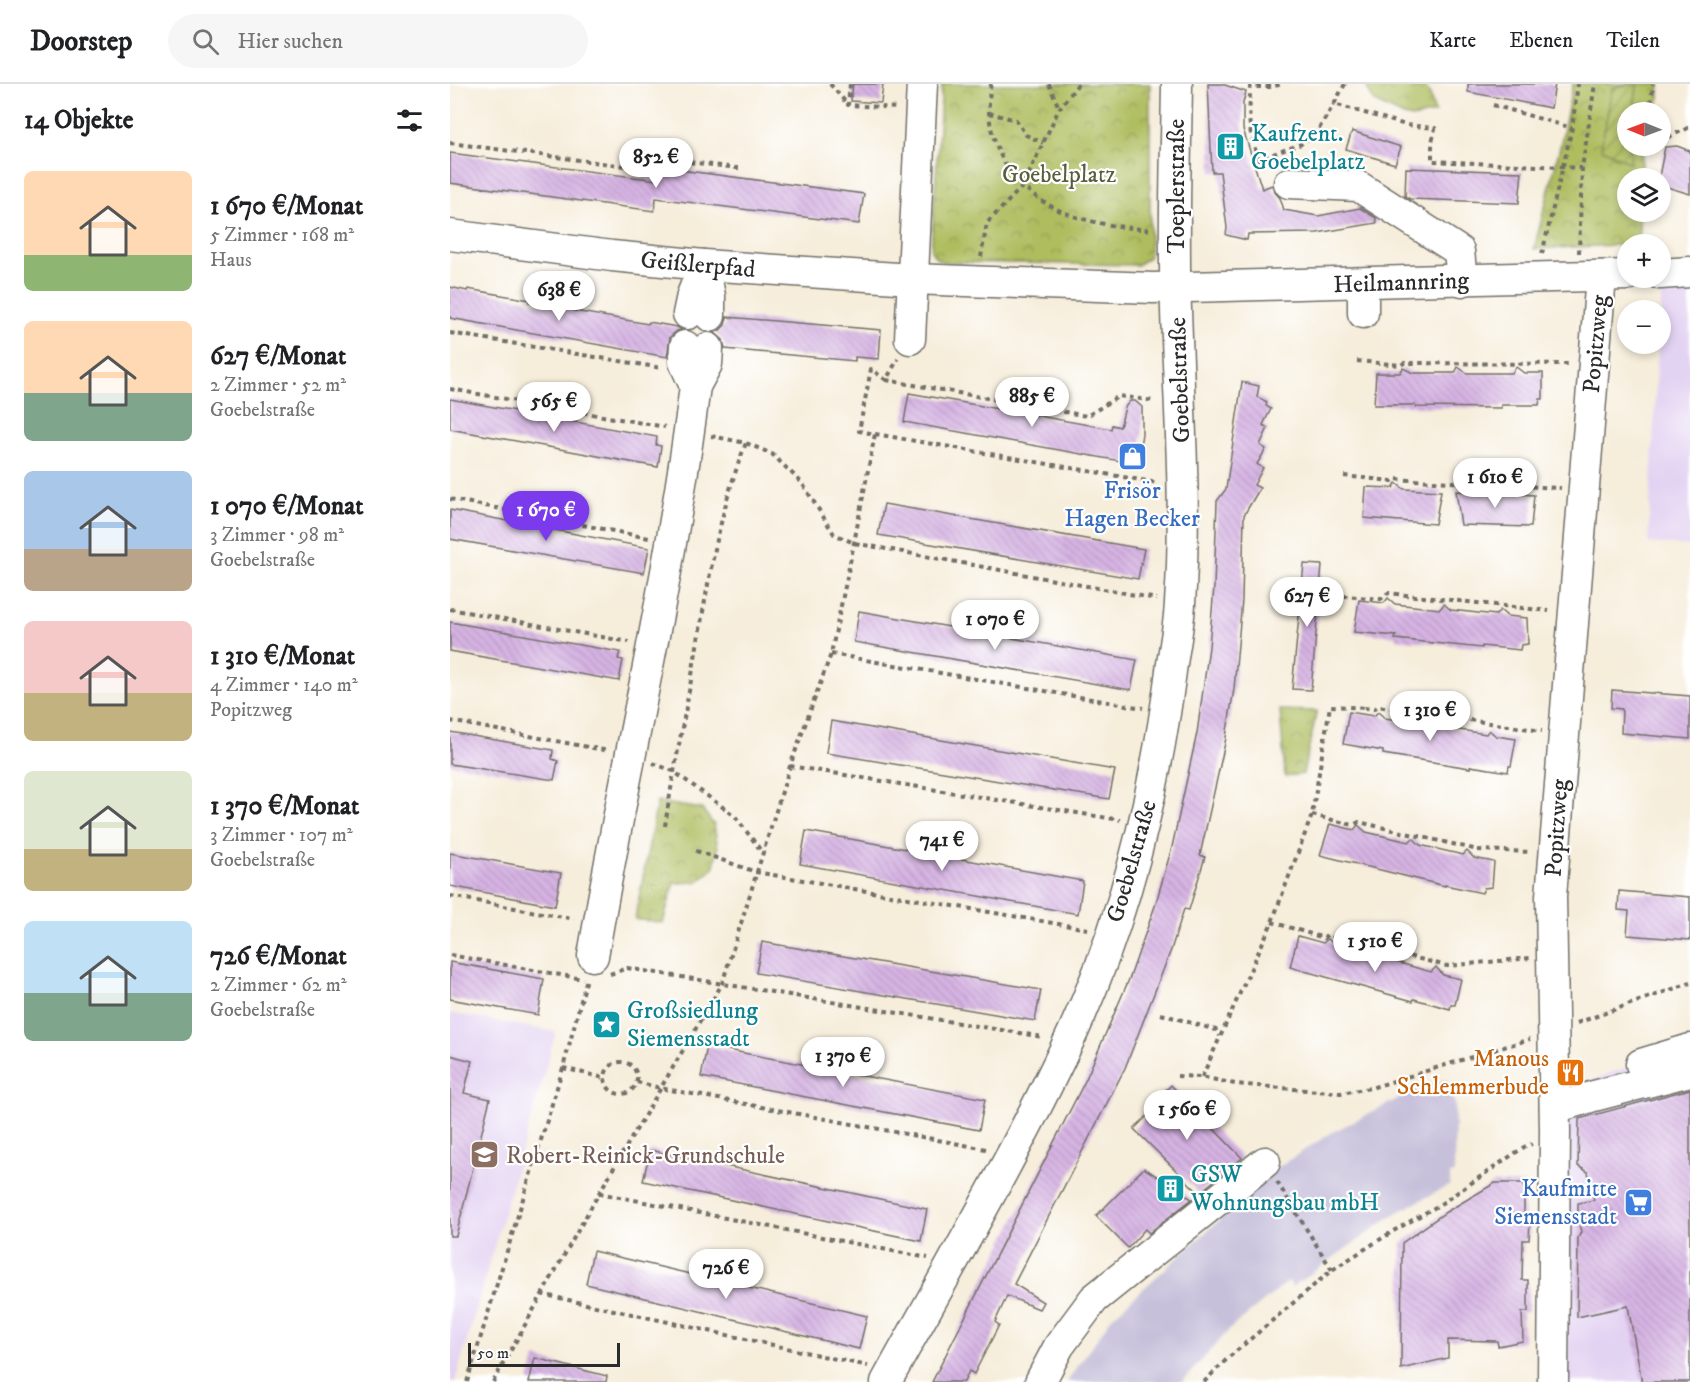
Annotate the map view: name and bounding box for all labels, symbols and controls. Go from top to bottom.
search box [168,14,588,68]
text: Doorstep [30,24,132,59]
icon: search [189,25,222,58]
text: Hier suchen [237,28,343,55]
text: Karte [1429,28,1476,54]
text: Ebenen [1509,28,1573,54]
text: Teilen [1606,28,1660,54]
north arrow [1617,102,1671,156]
map controls [1617,102,1671,354]
text: 14 Objekte [24,104,134,137]
icon: filters [393,104,426,137]
street label: Toeplerstraße [1162,119,1192,253]
place label: Kaufzent. Goebelplatz [1251,119,1366,177]
building icon: Kaufzent. Goebelplatz [1214,131,1246,163]
pin: 852 € [614,138,698,189]
text: 852 € [633,145,679,170]
park label: Goebelplatz [1002,160,1117,190]
button: layers [1617,168,1671,222]
text: 1 670 €/Monat [210,190,363,223]
icon: home [72,195,144,267]
text: 5 Zimmer · 168 m² [210,223,354,248]
button: + [1617,234,1671,288]
street label: Geißlerpfad [639,245,757,285]
text: Haus [210,248,252,273]
street label: Heilmannring [1333,266,1470,300]
pin: 638 € [517,271,601,322]
text: 638 € [537,278,581,303]
street label: Popitzweg [1577,293,1615,394]
button: − [1617,300,1671,354]
street label: Goebelstraße [1163,316,1197,443]
text: 627 €/Monat [210,340,346,373]
icon: home [72,345,144,417]
text: 2 Zimmer · 52 m² [210,373,346,398]
pin: 885 € [990,377,1074,428]
pin: 565 € [512,382,596,433]
text: 885 € [1009,384,1055,409]
text: 565 € [531,389,577,414]
text: Goebelstraße [210,398,315,423]
shop icon: Frisör Hagen Becker [1116,441,1148,473]
pin: 1 610 € [1440,458,1550,509]
text: 1 610 € [1467,465,1523,490]
place label: Frisör Hagen Becker [1064,476,1200,534]
text: 1 070 €/Monat [210,490,364,523]
pin: 1 670 € [491,491,601,542]
icon: home [72,495,144,567]
text: 1 670 € [516,498,576,523]
text: 3 Zimmer · 98 m² [210,523,344,548]
text: Goebelstraße [210,548,315,573]
pin: 627 € [1265,577,1349,628]
text: 627 € [1284,584,1330,609]
pin: 1 070 € [940,600,1050,651]
text: 1 070 € [965,607,1025,632]
text: 1 310 €/Monat [210,640,355,673]
icon: home [72,645,144,717]
text: 4 Zimmer · 140 m² [210,673,358,698]
pin: 1 310 € [1375,691,1485,742]
text: Popitzweg [210,698,292,723]
text: 1 310 € [1403,698,1457,723]
street label: Popitzweg [1539,778,1575,878]
text: 1 370 €/Monat [210,790,359,823]
icon: home [72,795,144,867]
street label: Goebelstraße [1100,796,1164,926]
pin: 741 € [900,821,984,872]
text: 3 Zimmer · 107 m² [210,823,353,848]
text: 741 € [919,828,965,853]
text: Goebelstraße [210,848,315,873]
pin: 1 510 € [1320,922,1430,973]
text: 1 510 € [1347,929,1403,954]
text: 726 €/Monat [210,940,347,973]
icon: home [72,945,144,1017]
text: 2 Zimmer · 62 m² [210,973,347,998]
place label: Großsiedlung Siemensstadt [627,996,758,1054]
text: Goebelstraße [210,998,315,1023]
place icon: Großsiedlung Siemensstadt [590,1008,622,1040]
pin: 1 370 € [788,1037,898,1088]
text: 1 370 € [815,1044,871,1069]
place label: Manous Schlemmerbude [1397,1044,1549,1102]
restaurant icon: Manous Schlemmerbude [1554,1056,1586,1088]
pin: 1 560 € [1132,1090,1242,1141]
text: 1 560 € [1158,1097,1216,1122]
school or university icon: Robert-Reinick-Grundschule [469,1139,501,1171]
place label: Robert-Reinick-Grundschule [506,1141,785,1171]
place label: GSW Wohnungsbau mbH [1190,1160,1379,1218]
building icon: GSW Wohnungsbau mbH [1154,1172,1186,1204]
place label: Kaufmitte Siemensstadt [1494,1174,1617,1232]
supermarket icon: Kaufmitte Siemensstadt [1622,1186,1654,1218]
pin: 726 € [684,1249,768,1300]
text: 726 € [703,1256,749,1281]
scale bar [468,1340,620,1368]
text: 50 m [477,1343,509,1363]

